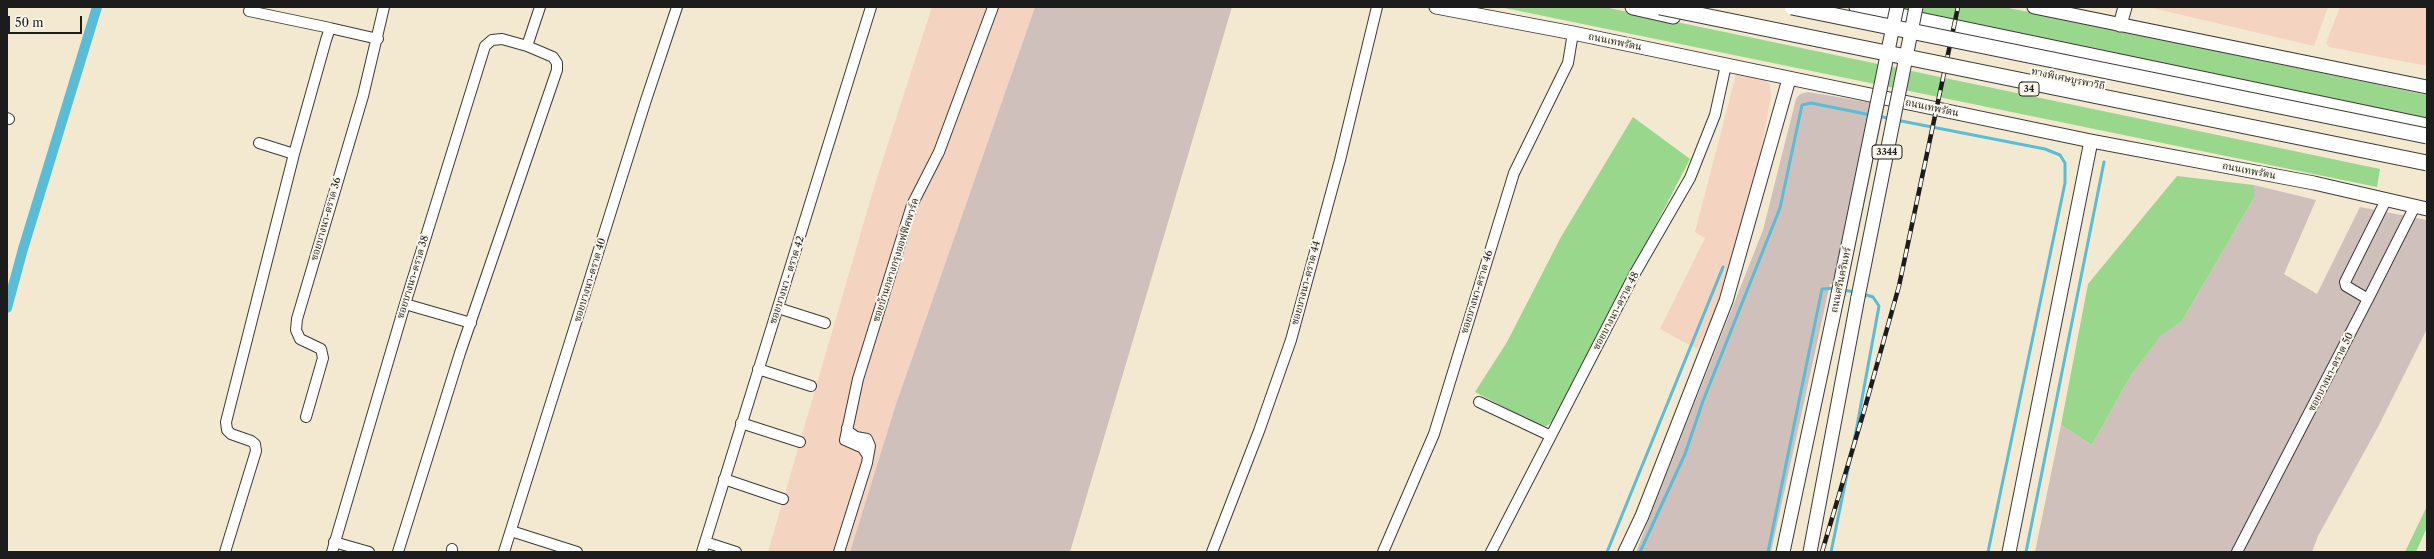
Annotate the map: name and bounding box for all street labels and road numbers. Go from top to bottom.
street label: ถนนเทพรัตน [1587,30,1643,54]
street label: ทางพิเศษบูรพาวิถี [2030,65,2106,93]
road number: 34 [2019,82,2039,96]
street label: ถนนเทพรัตน [1904,96,1960,120]
road number: 3344 [1872,145,1902,159]
street label: ถนนเทพรัตน [2221,160,2277,182]
street label: ซอยบางนา-ตราด 36 [308,176,344,262]
street label: ซอยบ้านกลางกรุงออฟฟิศพาร์ค [870,196,922,324]
street label: ซอยบางนา-ตราด 38 [395,234,431,320]
street label: ซอยบางนา - ตราด 42 [767,234,807,326]
street label: ซอยบางนา-ตราด 40 [572,237,608,323]
street label: ซอยบางนา-ตราด 44 [1289,240,1323,326]
street label: ถนนศรีนครินทร์ [1828,246,1854,314]
street label: ซอยบางนา-ตราด 46 [1459,249,1495,335]
street label: ซอยบางนา-ตราด 48 [1590,270,1642,352]
street label: ซอยบางนา-ตราด 50 [2306,331,2356,413]

